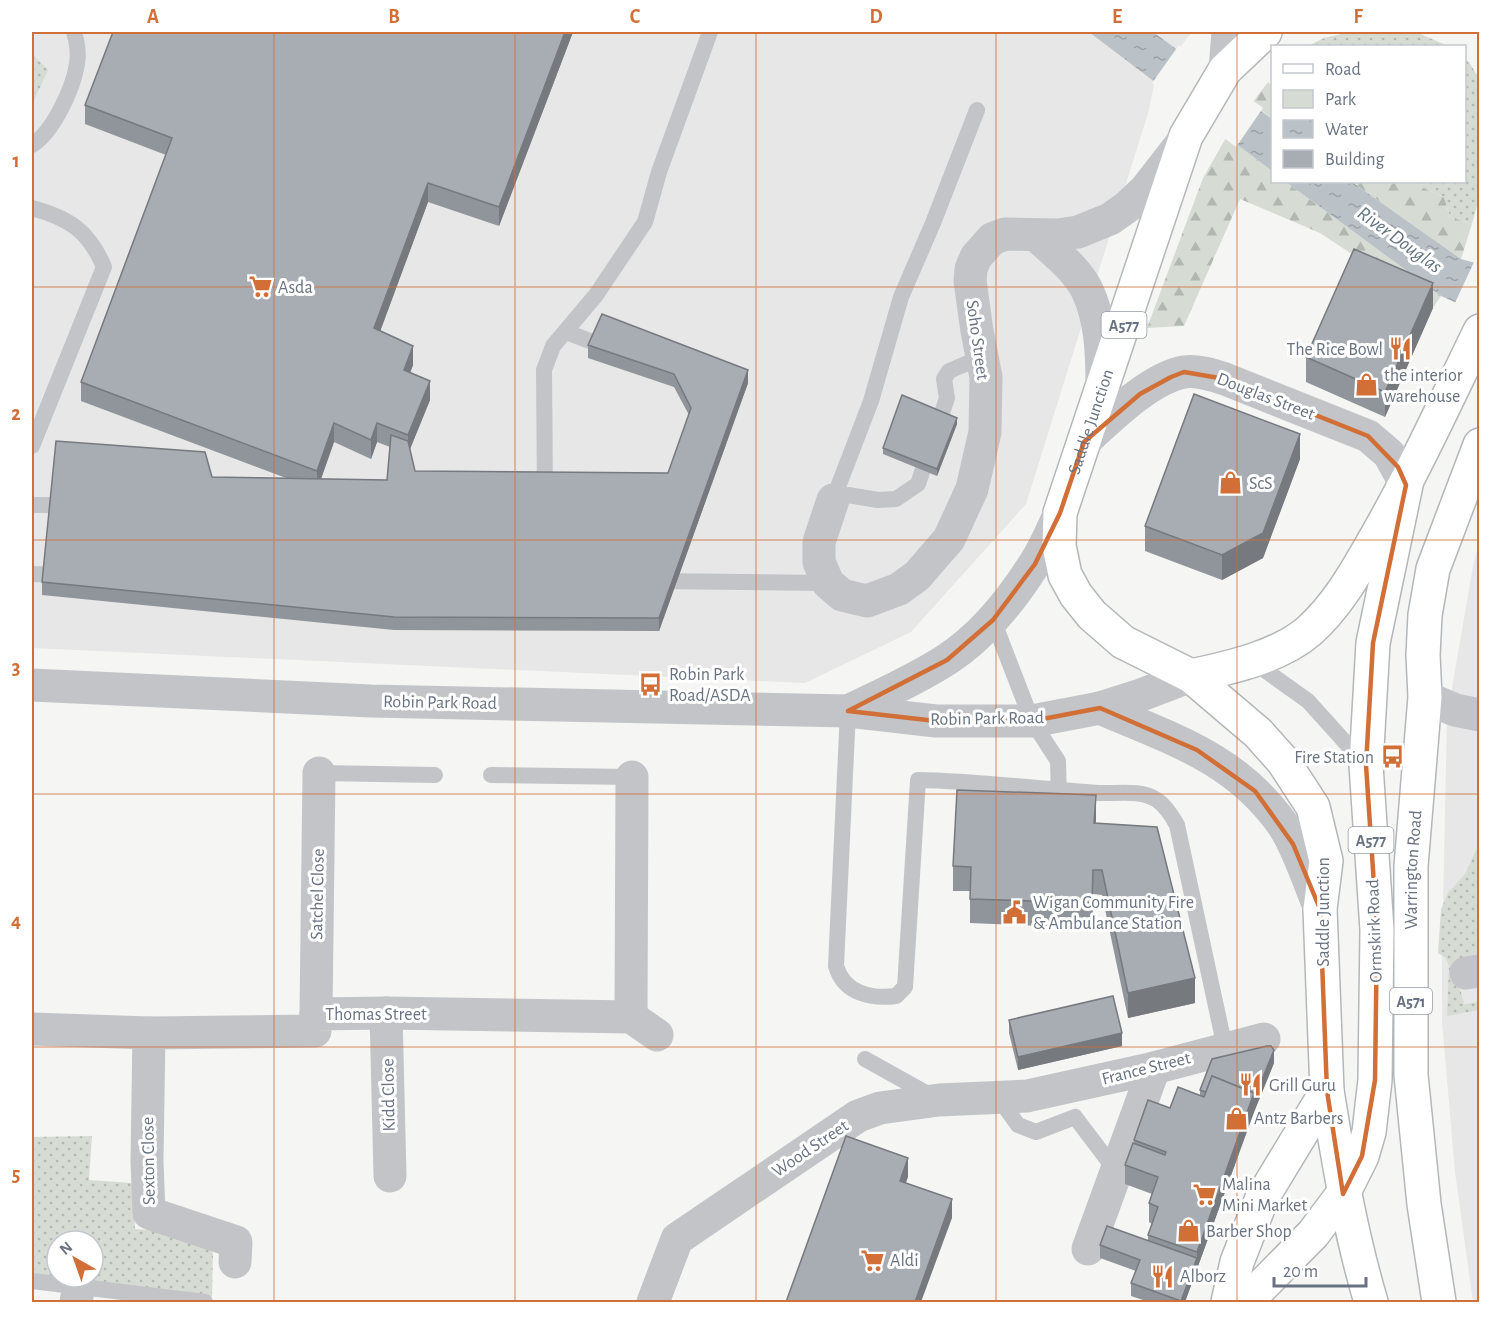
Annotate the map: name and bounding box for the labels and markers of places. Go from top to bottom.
supermarket icon: Asda [247,274,273,300]
place label: Asda [278,279,313,297]
restaurant icon: The Rice Bowl [1388,336,1414,362]
place label: The Rice Bowl [1287,341,1383,359]
place label: the interior warehouse [1384,367,1463,406]
shop icon: the interior warehouse [1353,372,1379,398]
shop icon: ScS [1218,470,1244,496]
place label: ScS [1249,475,1273,493]
place label: Robin Park Road/ASDA [669,666,751,705]
bus stop icon: Robin Park Road/ASDA [638,671,664,697]
bus stop icon: Fire Station [1379,744,1405,770]
place label: Fire Station [1294,749,1374,767]
place label: Wigan Community Fire & Ambulance Station [1033,894,1194,933]
public building icon: Wigan Community Fire & Ambulance Station [1002,899,1028,925]
restaurant icon: Grill Guru [1238,1072,1264,1098]
place label: Grill Guru [1269,1077,1336,1095]
shop icon: Antz Barbers [1223,1105,1249,1131]
place label: Antz Barbers [1254,1110,1343,1128]
place label: Malina Mini Market [1222,1176,1307,1215]
supermarket icon: Malina Mini Market [1191,1181,1217,1207]
shop icon: Barber Shop [1175,1218,1201,1244]
place label: Barber Shop [1206,1223,1292,1241]
supermarket icon: Aldi [859,1247,885,1273]
place label: Aldi [890,1252,919,1270]
restaurant icon: Alborz [1149,1263,1175,1289]
place label: Alborz [1180,1268,1226,1286]

